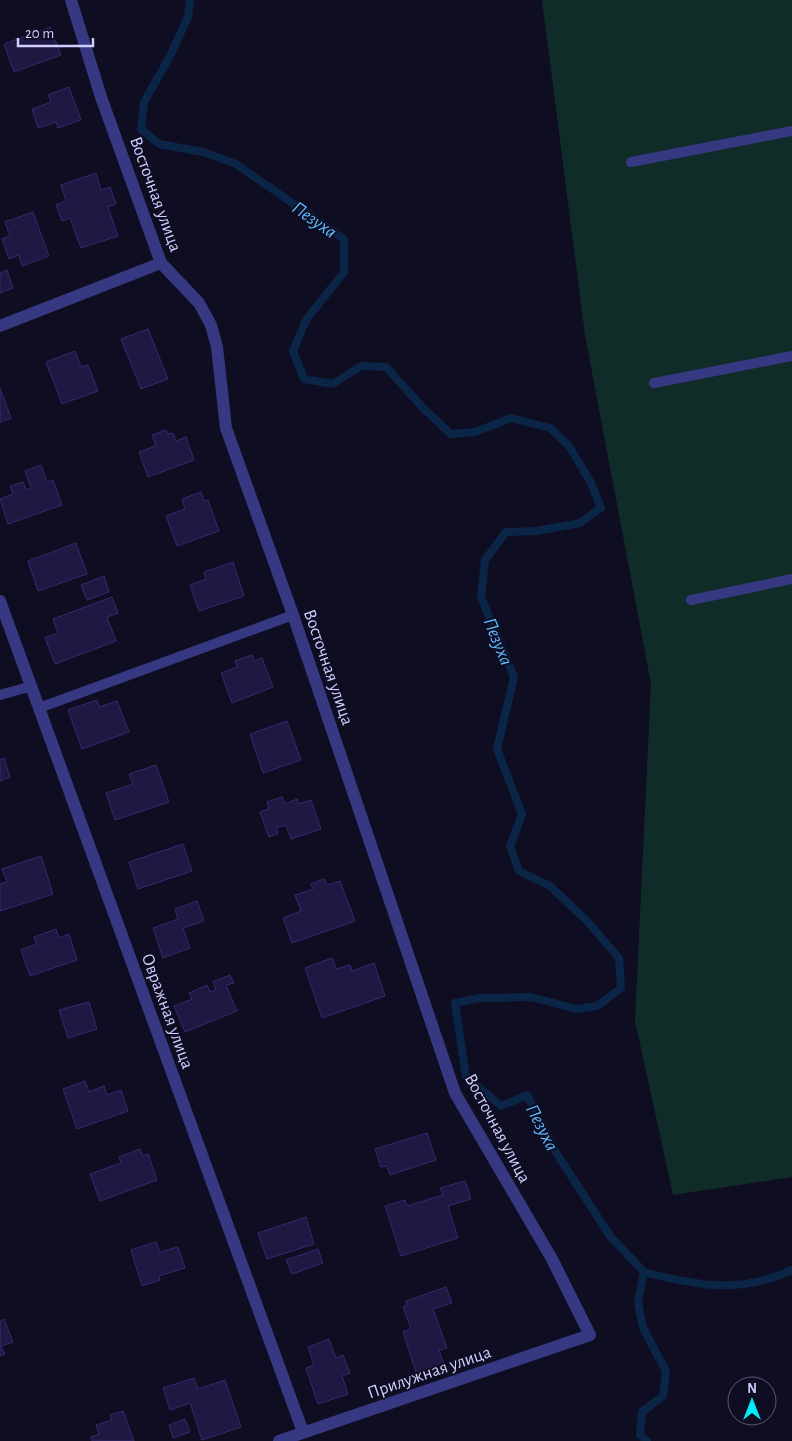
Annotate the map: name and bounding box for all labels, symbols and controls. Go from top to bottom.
scale bar [18,15,92,47]
text: 20 m [25,26,54,41]
street label: Восточная улица [126,134,184,254]
water label: Пезуха [288,198,340,242]
street label: Восточная улица [300,607,356,727]
water label: Пезуха [480,615,516,668]
street label: Овражная улица [138,951,196,1071]
street label: Восточная улица [461,1071,533,1186]
water label: Пезуха [522,1101,561,1154]
street label: Прилужная улица [365,1343,494,1403]
north arrow [727,1376,777,1426]
text: N [747,1382,757,1396]

